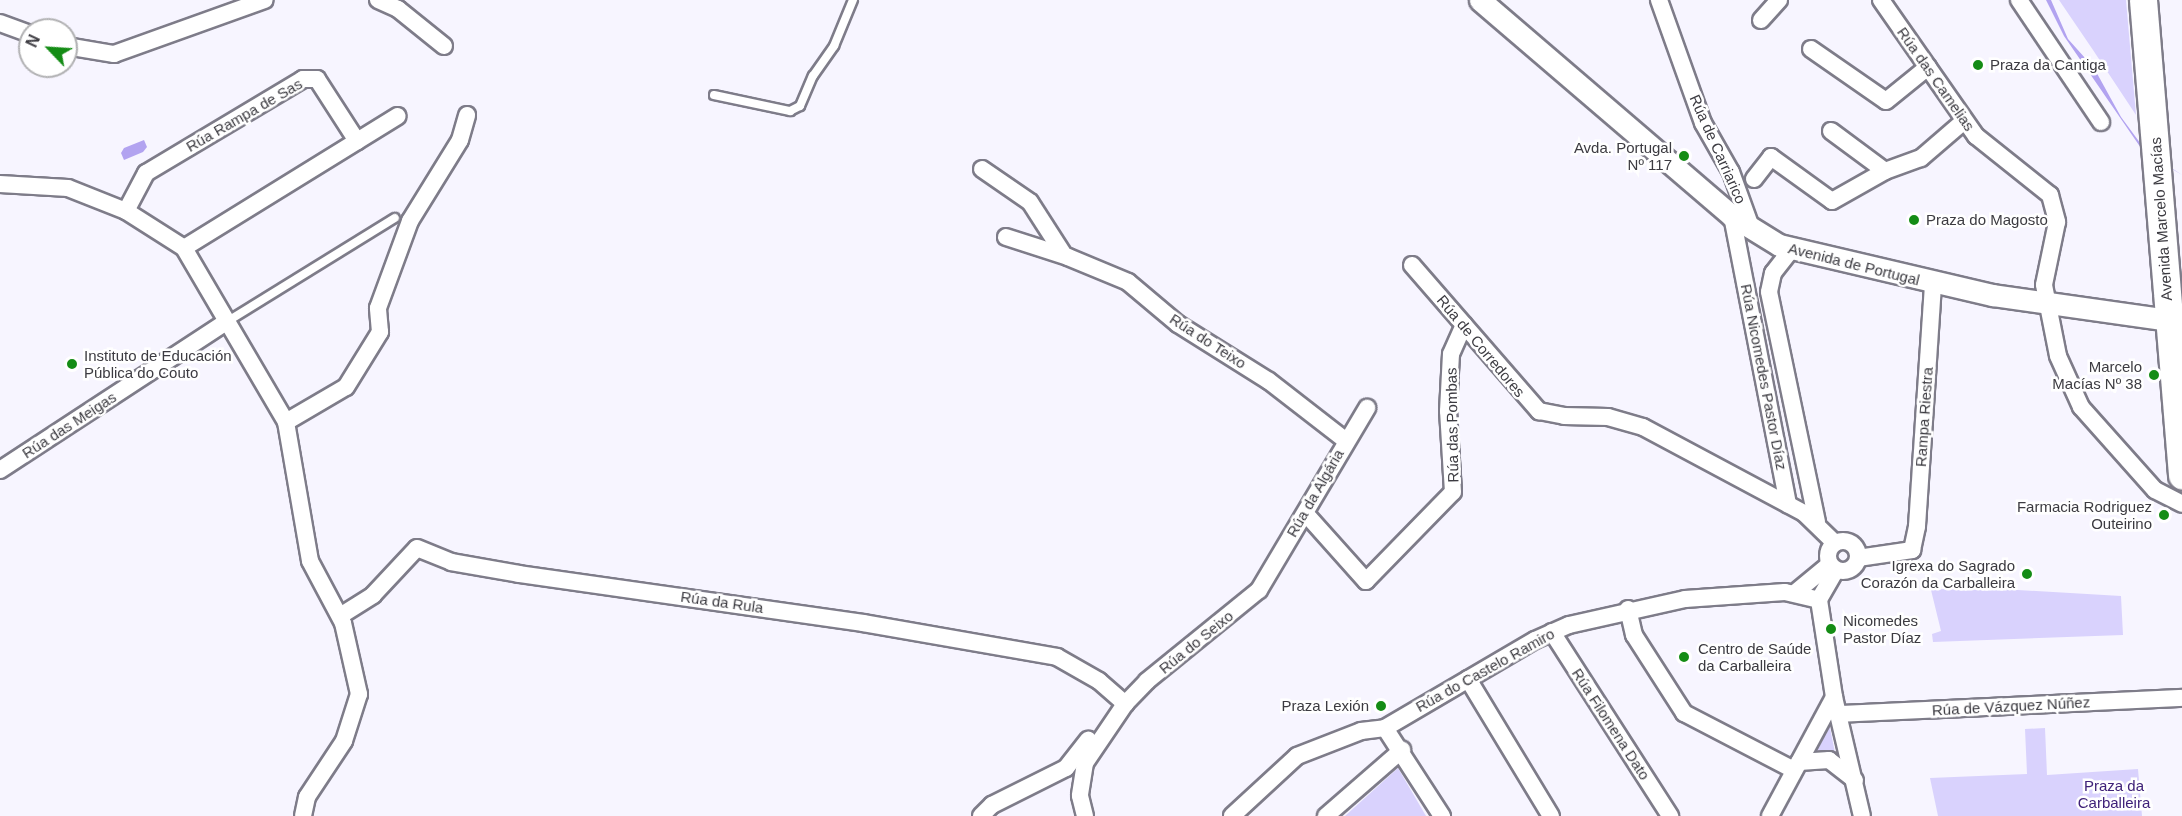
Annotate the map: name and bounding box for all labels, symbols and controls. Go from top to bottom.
north arrow [18,18,78,78]
street label: Rúa das Camelias [1893,24,1979,134]
text: N [23,32,43,50]
place label: Praza da Cantiga [1990,56,2106,74]
marker: Praza da Cantiga [1971,58,1985,72]
street label: Rúa Rampa de Sas [183,74,305,156]
street label: Rúa de Carriarico [1686,92,1750,206]
street label: Avenida Marcelo Macías [2146,137,2176,301]
place label: Avda. Portugal Nº 117 [1574,138,1672,173]
marker: Avda. Portugal Nº 117 [1677,149,1691,163]
place label: Praza do Magosto [1926,211,2048,229]
marker: Praza do Magosto [1907,213,1921,227]
street label: Avenida de Portugal [1786,239,1922,289]
street label: Rúa Nicomedes Pastor Díaz [1737,282,1791,472]
street label: Rúa de Corredores [1433,291,1529,401]
street label: Rúa do Teixo [1166,310,1250,372]
place label: Instituto de Educación Pública do Couto [84,346,232,381]
marker: Instituto de Educación Pública do Couto [65,357,79,371]
place label: Marcelo Macías Nº 38 [2052,357,2142,392]
street label: Rampa Riestra [1912,366,1936,468]
street label: Rúa das Pombas [1442,367,1462,483]
marker: Marcelo Macías Nº 38 [2147,368,2161,382]
street label: Rúa das Meigas [19,388,119,462]
street label: Rúa da Algária [1282,446,1348,540]
place label: Farmacia Rodriguez Outeirino [2017,497,2152,532]
marker: Farmacia Rodriguez Outeirino [2157,508,2171,522]
place label: Igrexa do Sagrado Corazón da Carballeira [1861,556,2015,591]
marker: Igrexa do Sagrado Corazón da Carballeira [2020,567,2034,581]
street label: Rúa da Rula [679,587,765,617]
street label: Rúa do Seixo [1155,607,1237,677]
place label: Nicomedes Pastor Díaz [1843,611,1921,646]
marker: Nicomedes Pastor Díaz [1824,622,1838,636]
street label: Rúa do Castelo Ramiro [1412,624,1558,716]
place label: Centro de Saúde da Carballeira [1698,639,1811,674]
marker: Centro de Saúde da Carballeira [1675,648,1693,666]
street label: Rúa Filomena Dato [1568,665,1654,783]
street label: Rúa de Vázquez Núñez [1931,693,2091,719]
place label: Praza Lexión [1281,697,1369,715]
marker: Praza Lexión [1374,699,1388,713]
park label: Praza da Carballeira [2078,776,2150,811]

